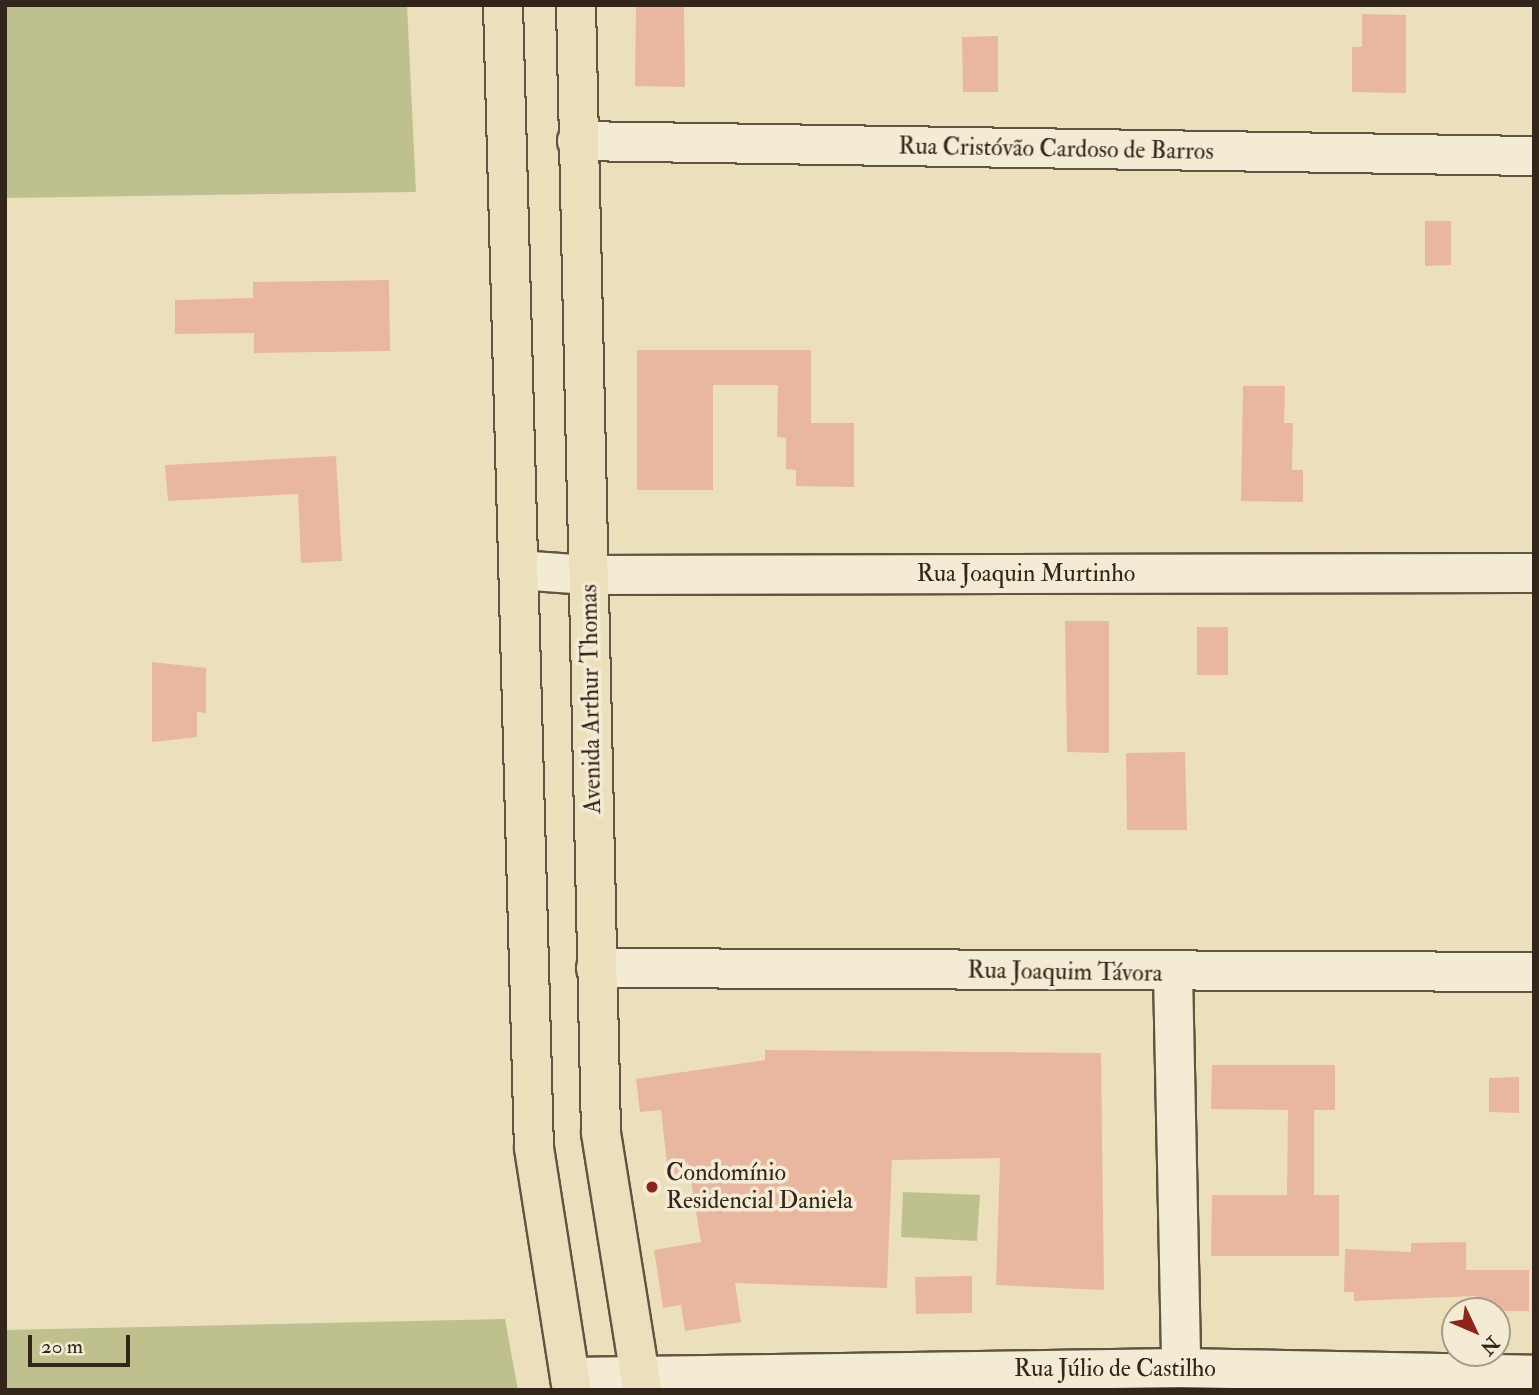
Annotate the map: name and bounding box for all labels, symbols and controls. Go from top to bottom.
street label: Rua Cristóvão Cardoso de Barros [898,132,1214,166]
street label: Rua Joaquin Murtinho [917,560,1135,588]
street label: Avenida Arthur Thomas [575,584,607,814]
street label: Rua Joaquim Távora [967,956,1163,988]
place label: Condomínio Residencial Daniela [666,1159,853,1215]
marker: Condomínio Residencial Daniela [644,1179,660,1195]
north arrow [1441,1297,1511,1367]
scale bar [32,1322,133,1366]
text: N [1475,1331,1504,1360]
text: 20 m [41,1333,83,1360]
street label: Rua Júlio de Castilho [1014,1355,1216,1383]

